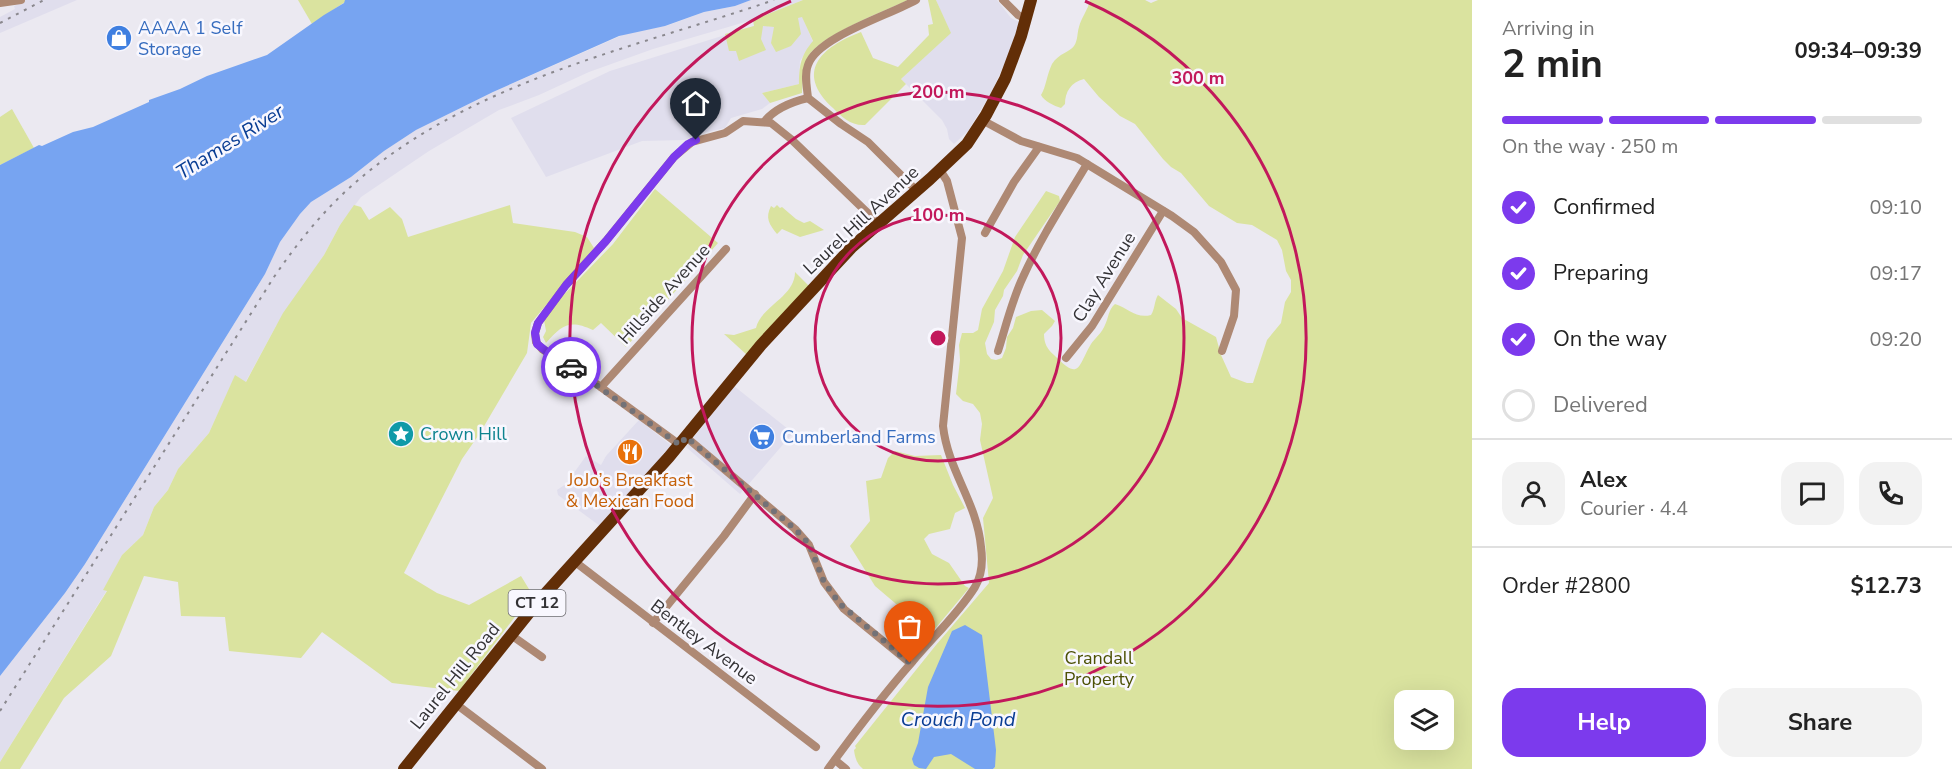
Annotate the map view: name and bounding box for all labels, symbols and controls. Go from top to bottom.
text: Arriving in [1502,15,1595,42]
place label: AAAA 1 Self Storage [138,16,243,61]
shop icon: AAAA 1 Self Storage [104,23,134,53]
text: 09:34–09:39 [1794,36,1922,66]
text: 2 min [1502,38,1603,91]
text: 300 m [1171,66,1225,90]
pin [670,78,721,140]
text: 200 m [911,80,965,104]
icon: home [679,87,712,120]
water label: Thames River [171,98,290,186]
text: On the way · 250 m [1502,133,1678,160]
street label: Laurel Hill Avenue [798,160,924,280]
icon: check [1502,191,1535,224]
text: Confirmed [1553,192,1655,222]
text: 09:10 [1869,194,1922,221]
text: 100 m [911,203,965,227]
street label: Clay Avenue [1067,227,1141,327]
street label: Hillside Avenue [613,239,715,349]
icon: check [1502,257,1535,290]
text: Preparing [1553,258,1649,288]
text: 09:17 [1869,260,1922,287]
icon: check [1502,323,1535,356]
text: On the way [1553,324,1667,354]
text: 09:20 [1869,326,1922,353]
centre of rings [928,328,948,348]
courier [541,337,601,397]
icon: car [555,351,588,384]
text: Delivered [1553,390,1648,420]
place icon: Crown Hill [386,419,416,449]
place label: Crown Hill [420,422,508,446]
supermarket icon: Cumberland Farms [747,422,777,452]
place label: Cumberland Farms [782,425,936,449]
restaurant icon: JoJo’s Breakfast & Mexican Food [615,437,645,467]
button: person [1502,462,1565,525]
button: chat [1781,462,1844,525]
button: phone [1859,462,1922,525]
text: Alex [1580,465,1627,495]
place label: JoJo’s Breakfast & Mexican Food [566,468,694,513]
text: Courier · 4.4 [1580,495,1688,522]
text: Order #2800 [1502,571,1631,601]
text: $12.73 [1851,571,1922,601]
road number: CT 12 [508,590,566,616]
street label: Bentley Avenue [646,594,762,690]
pin [884,601,935,663]
icon: bag [893,610,926,643]
street label: Laurel Hill Road [405,618,505,734]
park label: Crandall Property [1064,646,1135,691]
button: Help [1502,688,1706,757]
button: Share [1718,688,1922,757]
map controls [1394,690,1454,750]
button: layers [1394,690,1454,750]
water label: Crouch Pond [901,706,1016,733]

